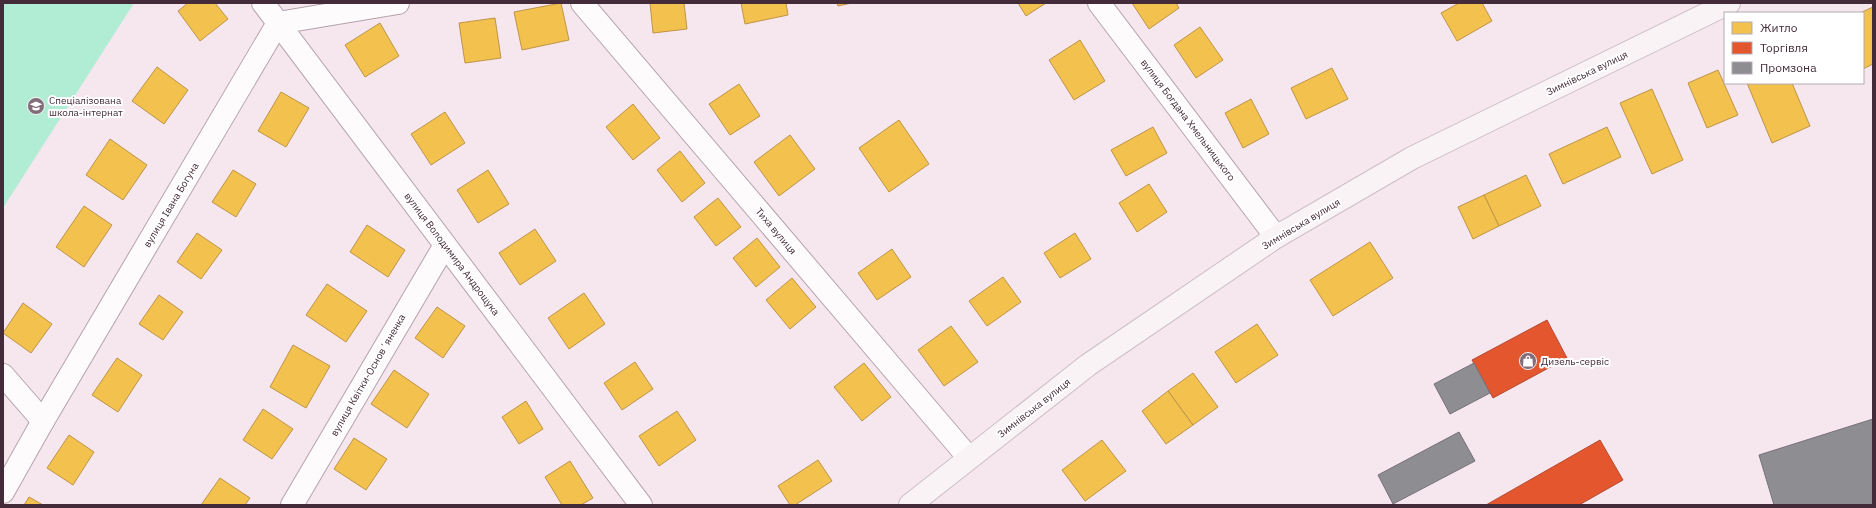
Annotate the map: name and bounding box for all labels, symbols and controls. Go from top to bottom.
legend [1724,12,1864,84]
text: Житло [1760,20,1798,35]
text: Торгівля [1760,40,1808,55]
street label: Зимнівська вулиця [1544,48,1630,98]
street label: вулиця Богдана Хмельницького [1138,56,1238,184]
text: Промзона [1760,60,1817,75]
place label: Спеціалізована школа-інтернат [49,94,123,119]
school or university icon: Спеціалізована школа-інтернат [26,96,46,116]
street label: вулиця Івана Богуна [141,160,202,250]
street label: вулиця Володимира Андрощука [401,190,503,319]
street label: Зимнівська вулиця [1259,195,1343,253]
street label: Тиха вулиця [753,205,799,257]
street label: вулиця Квітки-Основʼяненка [328,311,409,438]
shop icon: Дизель-сервіс [1518,351,1538,371]
place label: Дизель-сервіс [1541,355,1609,368]
street label: Зимнівська вулиця [995,375,1073,441]

